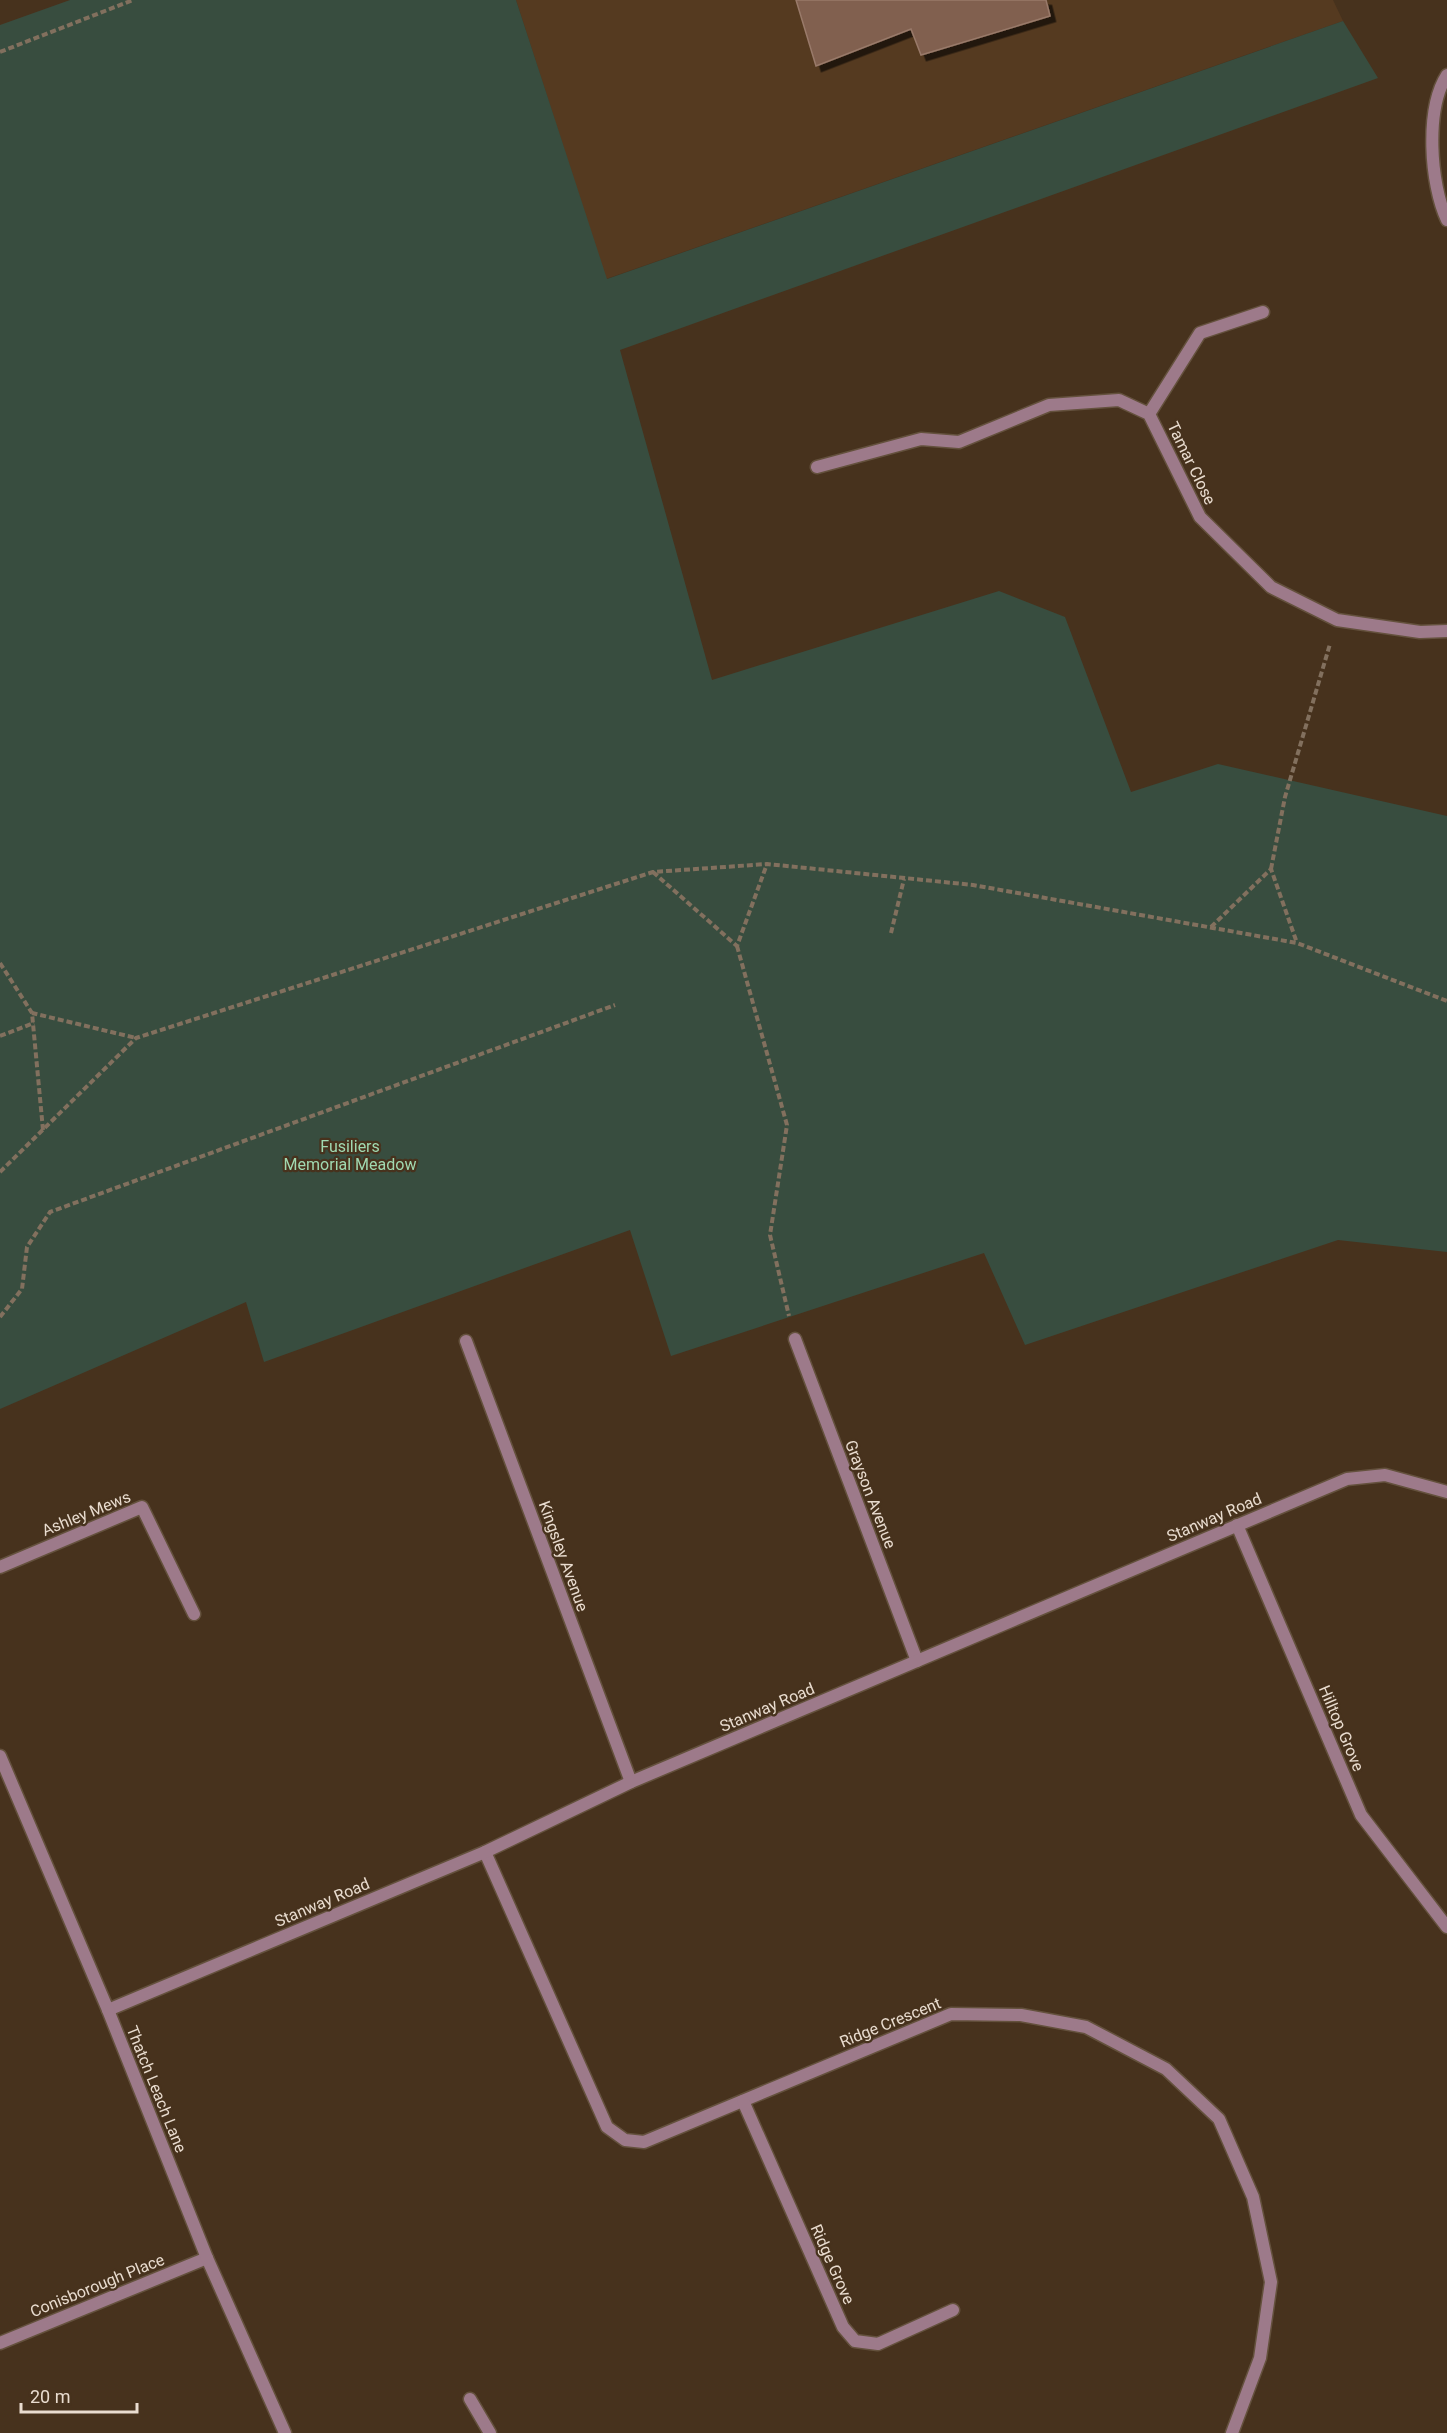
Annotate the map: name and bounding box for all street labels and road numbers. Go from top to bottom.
street label: Tamar Close [1163,419,1220,508]
street label: Grayson Avenue [841,1437,900,1551]
street label: Ashley Mews [39,1487,133,1540]
street label: Stanway Road [1164,1489,1264,1546]
street label: Kingsley Avenue [535,1498,592,1614]
street label: Stanway Road [717,1679,817,1736]
street label: Hilltop Grove [1315,1682,1368,1774]
street label: Stanway Road [272,1874,372,1931]
street label: Ridge Crescent [837,1994,944,2051]
street label: Thatch Leach Lane [122,2023,191,2155]
street label: Ridge Grove [806,2221,859,2307]
street label: Conisborough Place [27,2250,167,2321]

